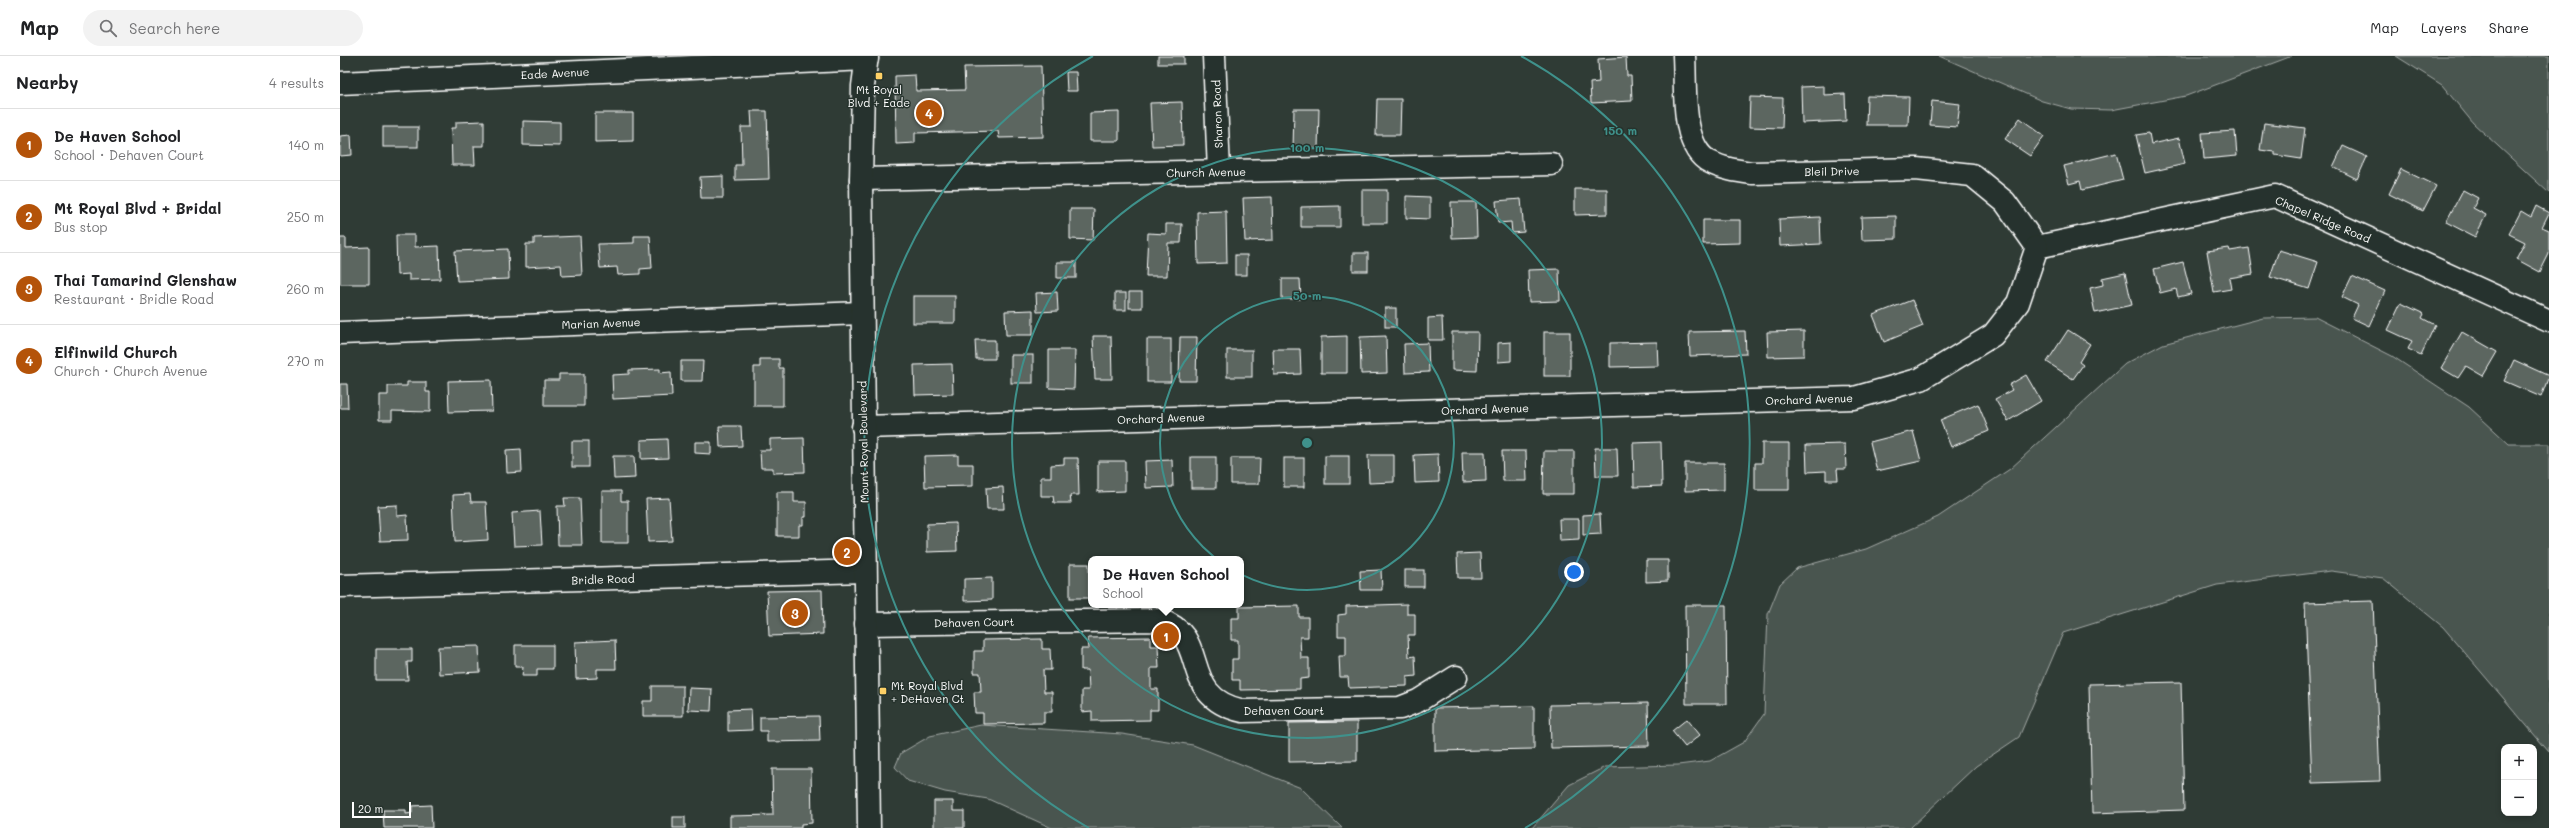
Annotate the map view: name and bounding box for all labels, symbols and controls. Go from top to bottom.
search box [83,10,363,46]
text: Map [20,15,59,40]
icon: search [97,17,119,39]
text: Search here [129,18,220,38]
text: Map [2370,18,2399,37]
text: Layers [2421,18,2467,37]
text: Share [2489,18,2529,37]
street label: Eade Avenue [520,64,590,82]
text: Nearby [16,71,78,93]
marker: Mt Royal Blvd + Eade [874,71,884,81]
text: 4 results [269,74,324,91]
street label: Sharon Road [1208,80,1226,148]
place label: Mt Royal Blvd + Eade [848,82,910,110]
pin: 4 [916,98,942,128]
text: 150 m [1603,122,1637,138]
text: De Haven School [54,126,181,146]
text: 1 [26,136,32,153]
text: 140 m [288,136,324,153]
text: 100 m [1290,139,1324,155]
text: School · Dehaven Court [54,146,204,163]
street label: Bleil Drive [1804,163,1860,179]
street label: Church Avenue [1166,164,1246,180]
street label: Chapel Ridge Road [2273,192,2373,246]
text: Mt Royal Blvd + Bridal [54,198,221,218]
text: 2 [25,208,33,225]
text: 250 m [287,208,324,225]
text: Bus stop [54,218,107,235]
text: Thai Tamarind Glenshaw [54,270,237,290]
text: 3 [25,280,33,297]
text: 260 m [286,280,324,297]
text: 50 m [1293,287,1321,303]
text: Restaurant · Bridle Road [54,290,214,307]
street label: Marian Avenue [561,314,641,332]
text: Elfinwild Church [54,342,177,362]
text: 4 [25,352,33,369]
text: 270 m [287,352,324,369]
text: Church · Church Avenue [54,362,208,379]
street label: Mount Royal Boulevard [854,381,872,503]
street label: Orchard Avenue [1765,390,1853,408]
street label: Orchard Avenue [1441,400,1529,418]
street label: Orchard Avenue [1117,409,1205,427]
centre of rings [1300,436,1314,450]
pin: 2 [834,537,860,567]
popup [1088,556,1244,608]
your location [1564,562,1584,582]
text: De Haven School [1103,564,1229,584]
street label: Bridle Road [571,570,635,588]
text: School [1103,584,1144,601]
pin: 3 [782,598,808,628]
street label: Dehaven Court [934,614,1014,630]
pin: 1 [1153,621,1179,651]
place label: Mt Royal Blvd + DeHaven Ct [891,678,965,706]
marker: Mt Royal Blvd + DeHaven Ct [878,686,888,696]
street label: Dehaven Court [1244,703,1324,718]
map controls [2501,744,2537,816]
button: + [2501,744,2537,780]
button: − [2501,780,2537,816]
scale bar [352,800,411,819]
text: 20 m [358,801,383,816]

